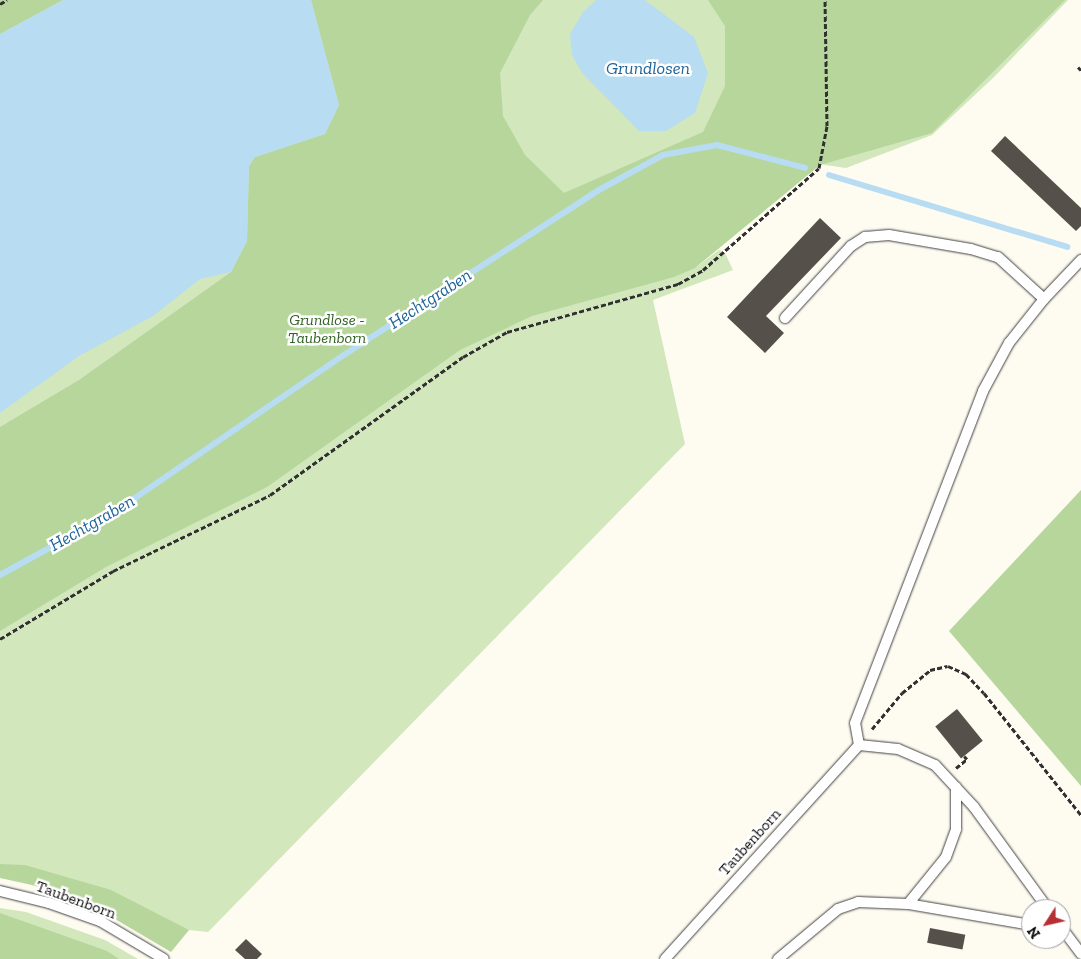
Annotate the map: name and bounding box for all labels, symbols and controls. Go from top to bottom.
water label: Grundlosen [606,57,690,79]
water label: Hechtgraben [384,264,476,334]
park label: Grundlose - Taubenborn [288,310,366,348]
water label: Hechtgraben [46,490,138,556]
street label: Taubenborn [715,804,785,880]
street label: Taubenborn [33,877,119,923]
north arrow [1021,899,1071,949]
text: N [1024,923,1044,942]

